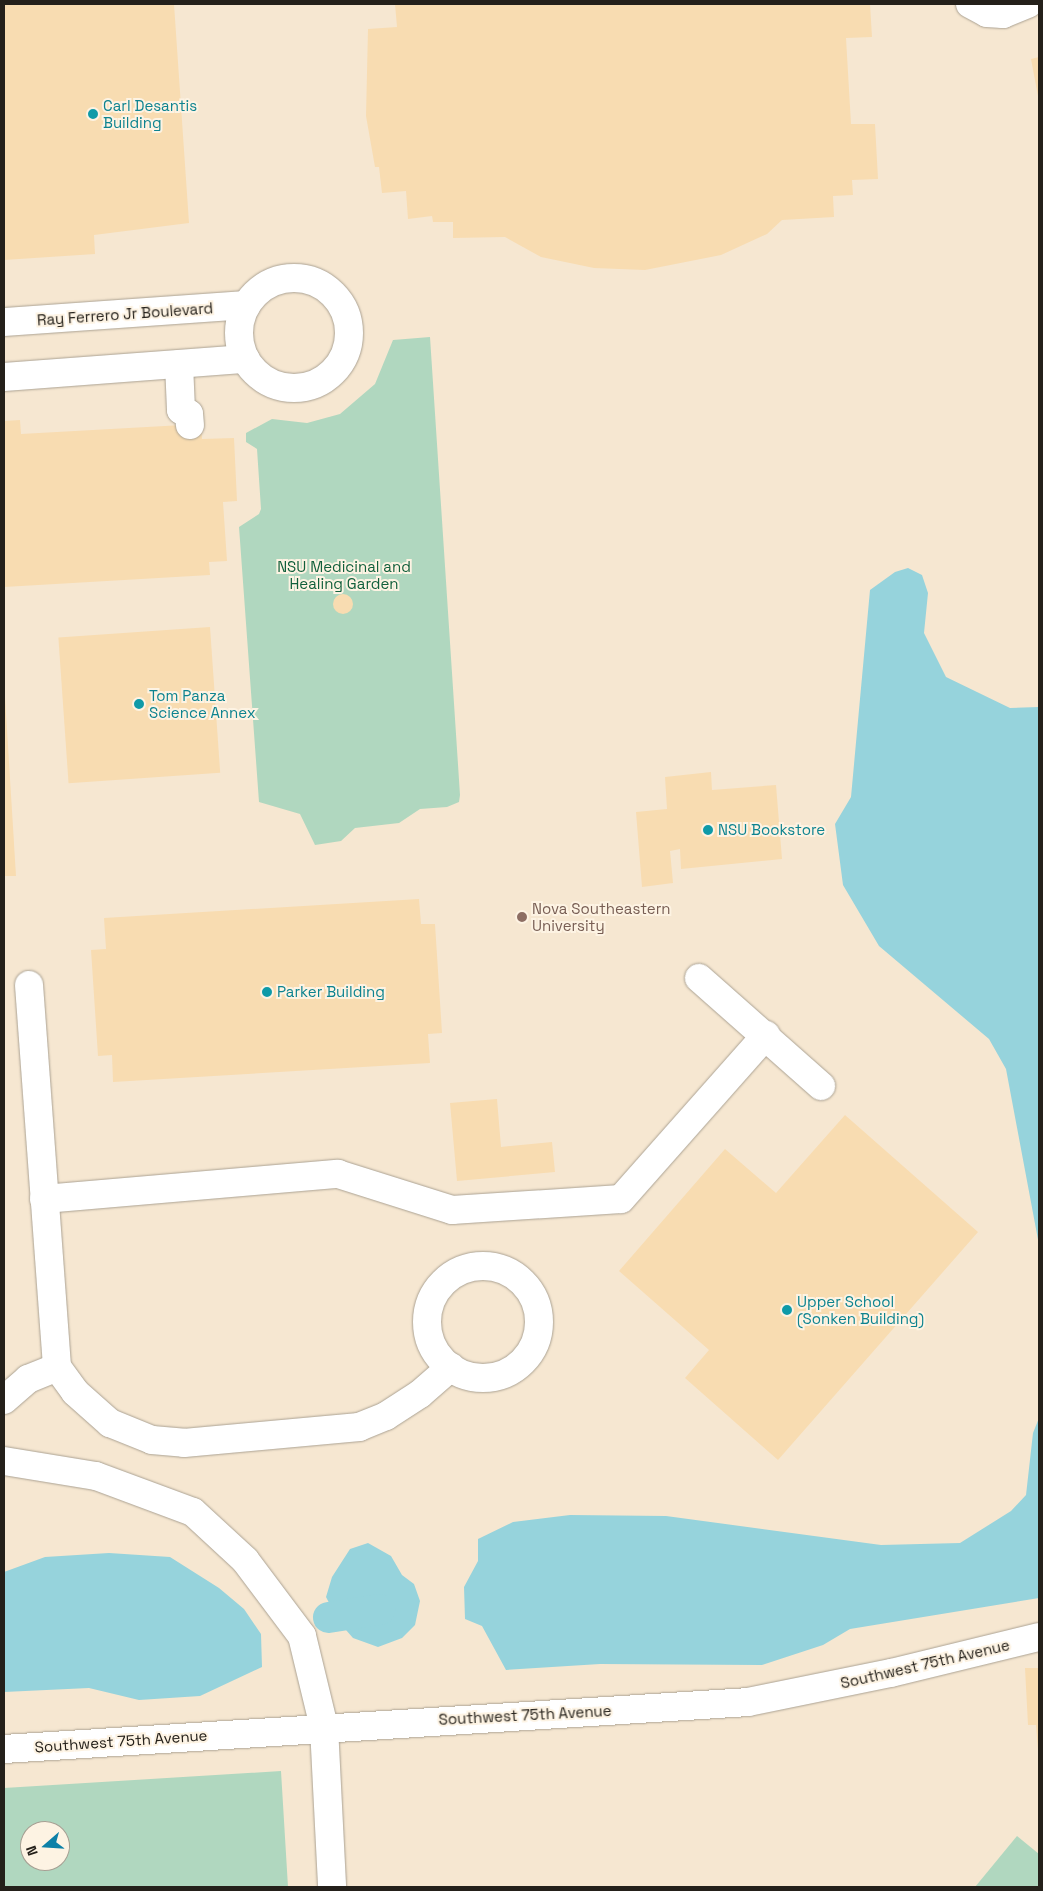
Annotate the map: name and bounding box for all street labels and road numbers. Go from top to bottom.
street label: Ray Ferrero Jr Boulevard [36,299,214,329]
street label: Southwest 75th Avenue [839,1636,1011,1692]
street label: Southwest 75th Avenue [438,1701,612,1729]
street label: Southwest 75th Avenue [34,1726,208,1756]

